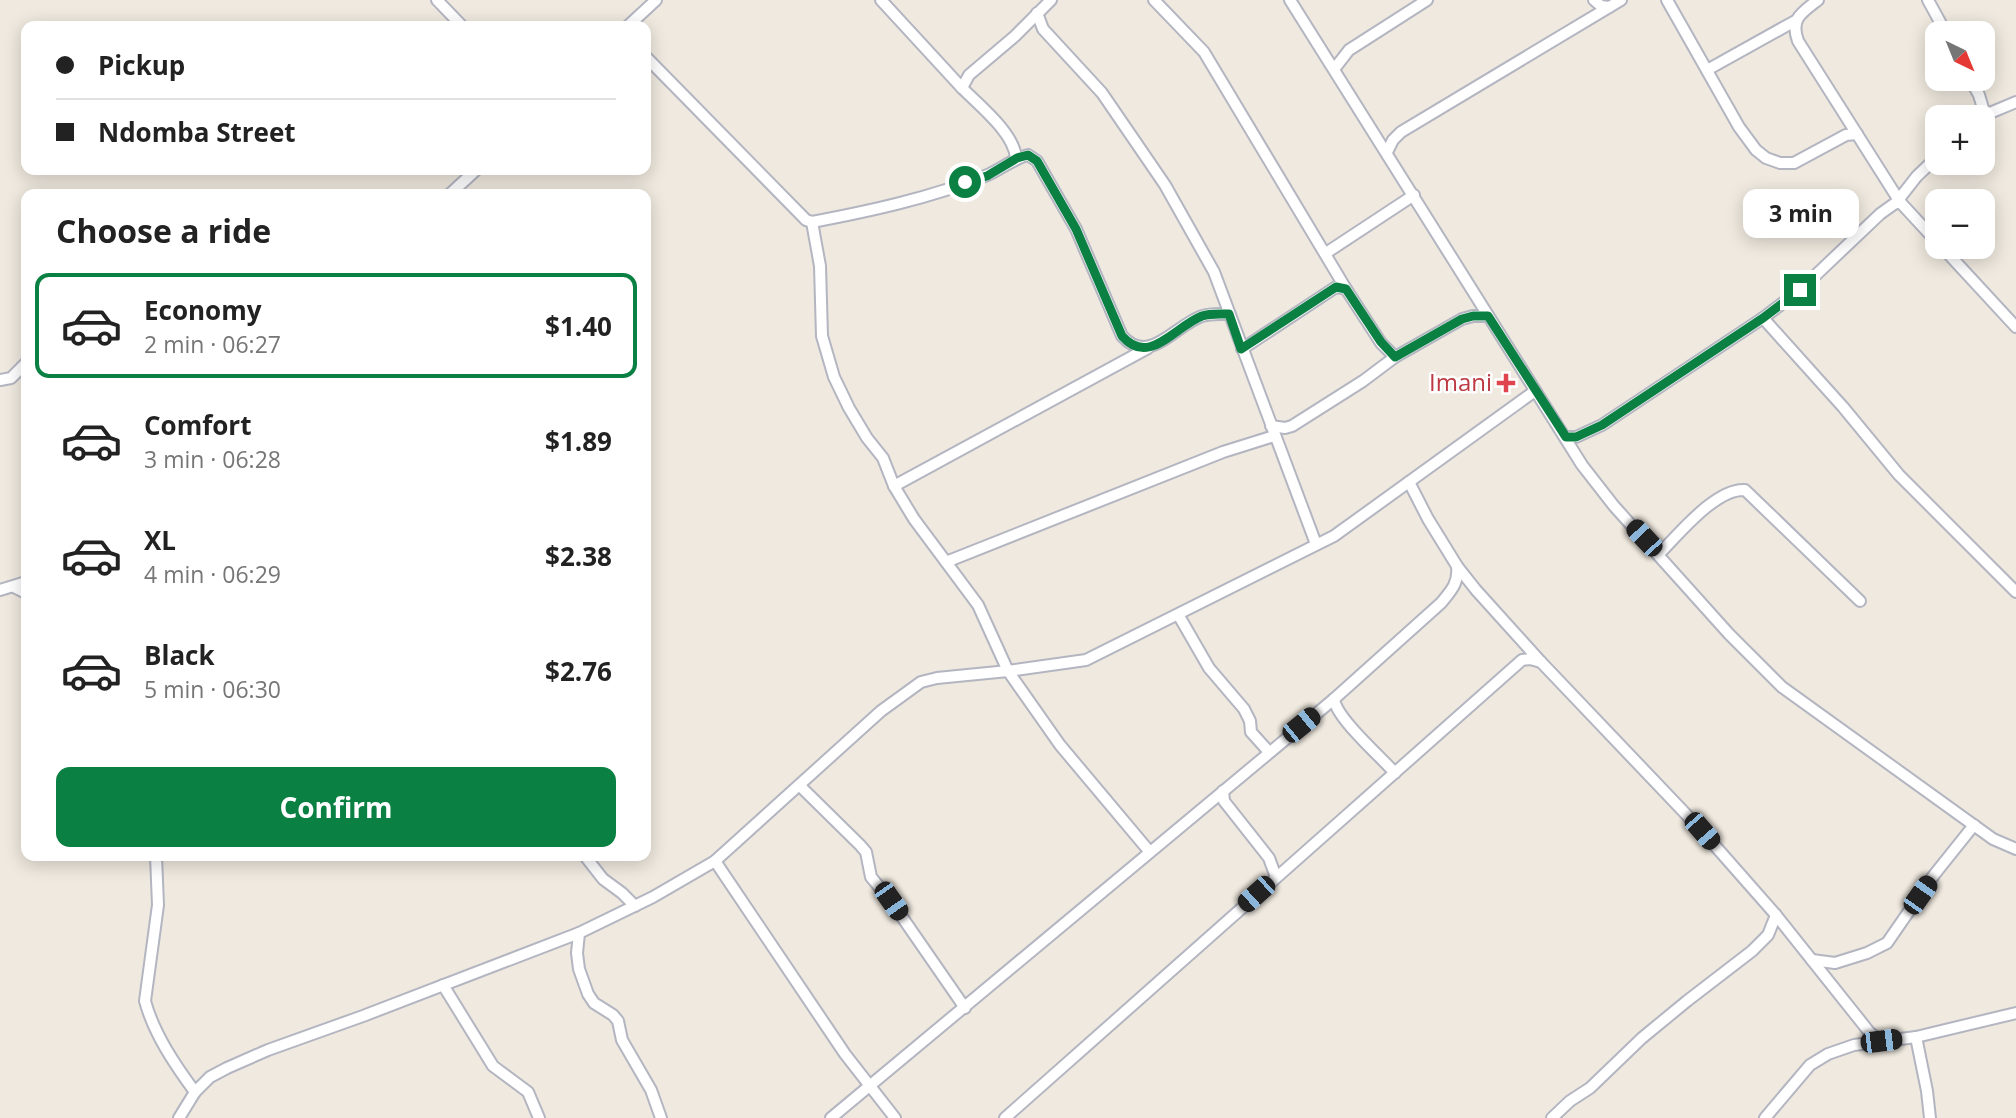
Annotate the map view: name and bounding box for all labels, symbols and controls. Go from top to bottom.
north arrow [1925,21,1995,91]
map controls [1925,21,1995,259]
text: Pickup [98,47,185,83]
button: + [1925,105,1995,175]
text: Ndomba Street [98,114,296,150]
route start [949,166,981,198]
callout: 3 min [1742,188,1858,238]
button: − [1925,189,1995,259]
text: 3 min [1769,197,1833,229]
text: Choose a ride [56,209,271,252]
route end [1784,274,1816,306]
text: Economy [144,292,262,328]
icon: car [60,294,123,357]
text: $1.40 [545,308,612,344]
text: 2 min · 06:27 [144,328,281,360]
place label: Imani [1429,365,1492,398]
marker: Imani [1498,375,1514,391]
text: Comfort [144,407,251,443]
icon: car [60,409,123,472]
text: $1.89 [545,423,612,459]
text: 3 min · 06:28 [144,443,281,475]
car [1622,515,1667,561]
text: XL [144,522,176,558]
icon: car [60,524,123,587]
text: $2.38 [545,538,612,574]
text: 4 min · 06:29 [144,558,281,590]
text: Black [144,637,215,673]
icon: car [60,639,123,702]
text: $2.76 [545,653,612,689]
text: 5 min · 06:30 [144,673,281,705]
car [1279,704,1324,746]
button: Confirm [56,767,616,847]
car [1681,808,1724,854]
car [1234,872,1279,916]
car [1900,872,1941,918]
car [871,878,912,924]
car [1859,1028,1904,1054]

